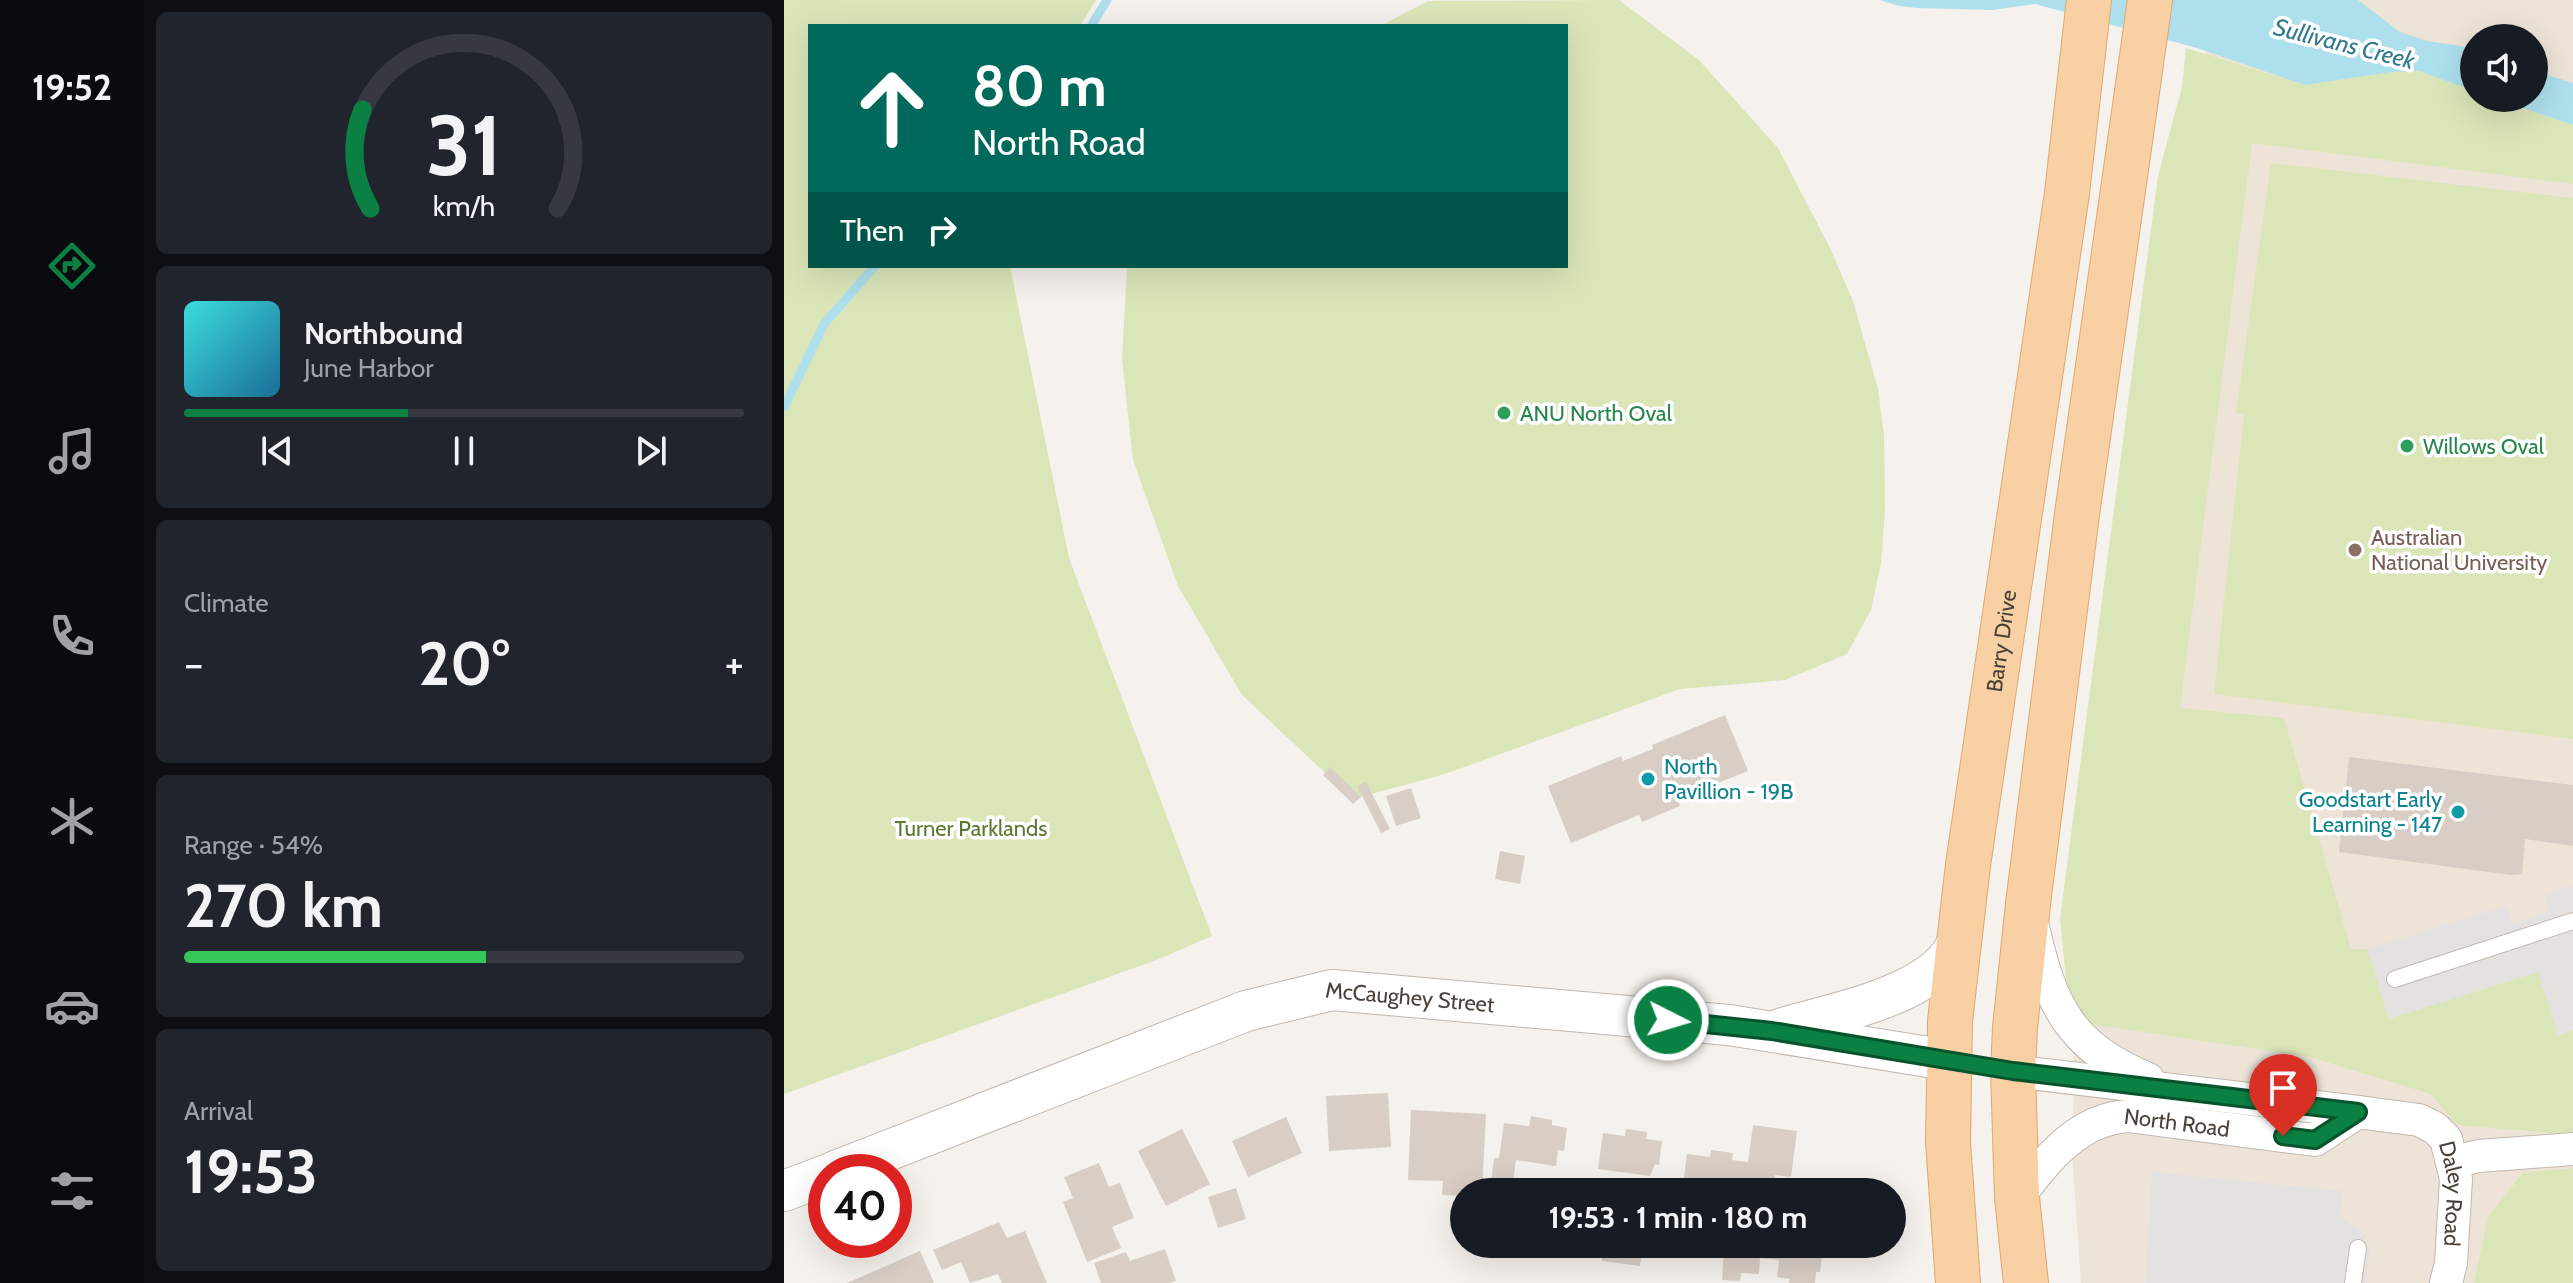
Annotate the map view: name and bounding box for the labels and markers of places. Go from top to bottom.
place label: ANU North Oval [1520,400,1673,427]
marker: ANU North Oval [1495,404,1513,422]
place label: Willows Oval [2423,433,2545,460]
marker: Willows Oval [2398,437,2416,455]
place label: Australian National University [2371,524,2547,576]
marker: Australian National University [2346,541,2364,559]
place label: North Pavillion - 19B [1664,753,1793,805]
marker: North Pavillion - 19B [1639,770,1657,788]
place label: Goodstart Early Learning - 147 [2299,786,2442,838]
marker: Goodstart Early Learning - 147 [2449,803,2467,821]
pin [2249,1054,2317,1136]

